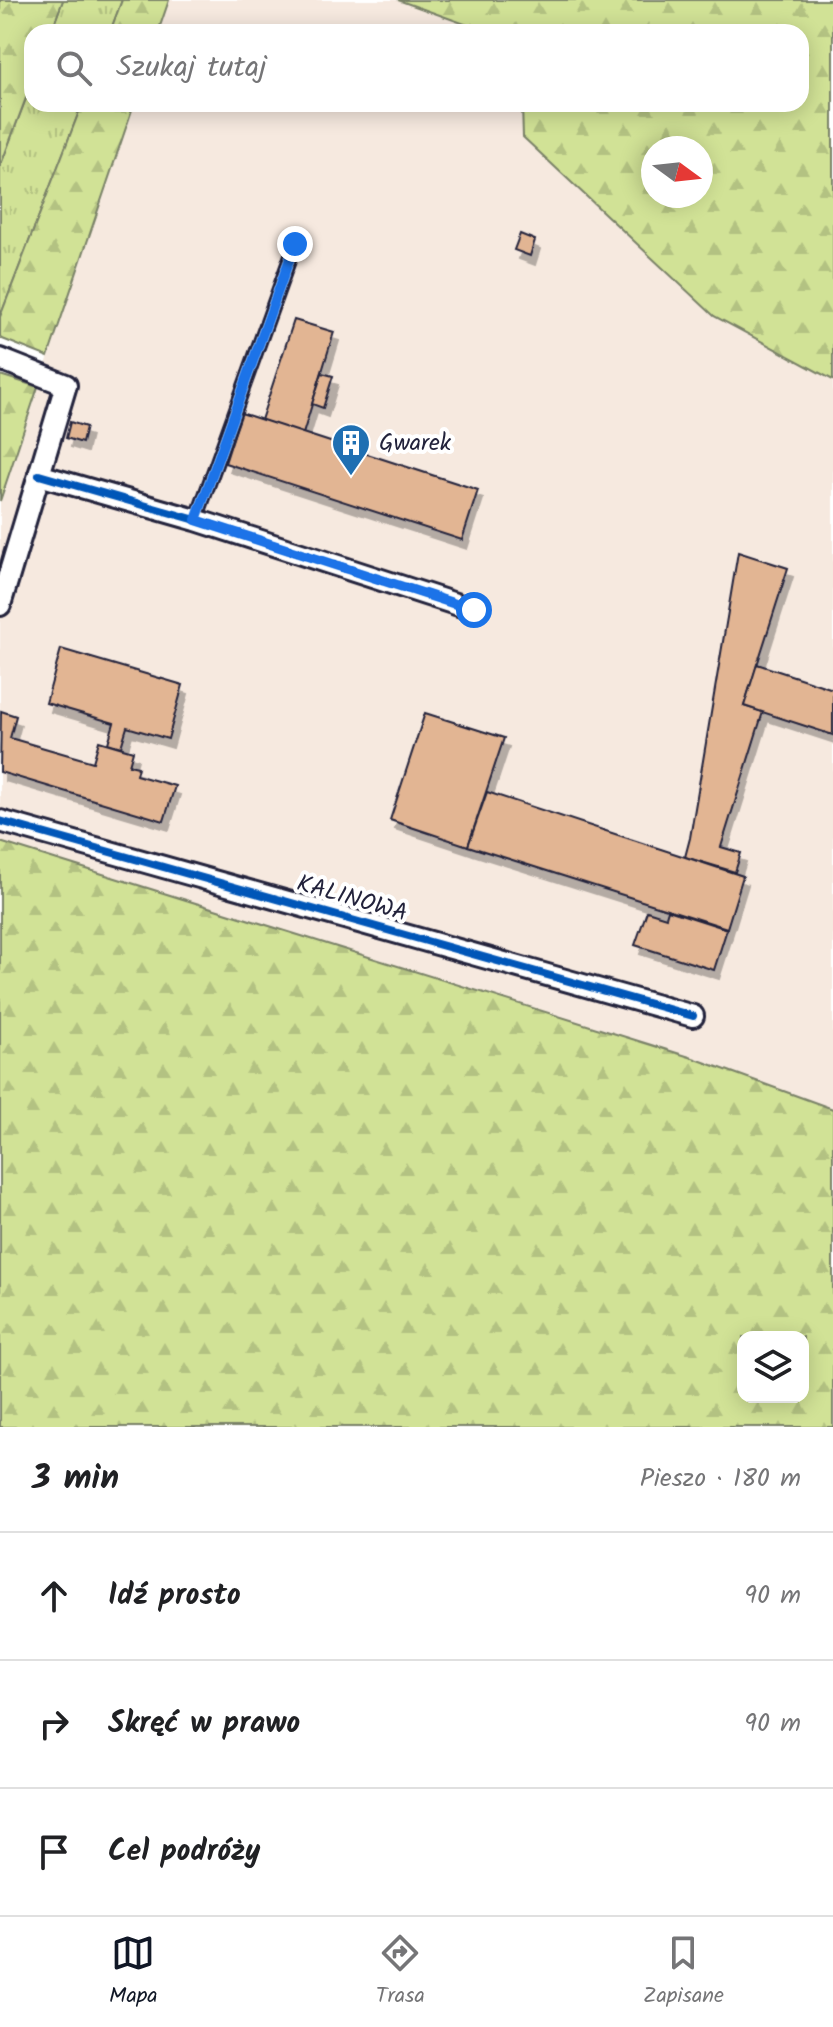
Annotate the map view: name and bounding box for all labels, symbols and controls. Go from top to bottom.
search box [24,24,809,112]
text: Szukaj tutaj [116,44,267,92]
icon: search [52,46,96,90]
north arrow [641,136,713,208]
route end [277,226,313,262]
building icon: Gwarek [330,422,372,477]
place label: Gwarek [379,424,452,463]
route start [456,592,492,628]
street label: KALINOWA [292,865,412,933]
map controls [737,1331,809,1403]
button: layers [737,1331,809,1403]
text: 3 min [32,1452,119,1506]
text: Pieszo · 180 m [640,1458,801,1500]
text: Idź prosto [108,1572,241,1620]
icon: ahead [32,1574,76,1618]
text: 90 m [744,1575,801,1617]
text: Skręć w prawo [108,1700,300,1748]
icon: right [32,1702,76,1746]
text: 90 m [744,1703,801,1745]
text: Cel podróży [108,1828,260,1876]
icon: arrive [32,1830,76,1874]
tab: Mapa [109,1931,158,2014]
tab: Trasa [376,1931,425,2014]
tab: Zapisane [643,1931,724,2014]

